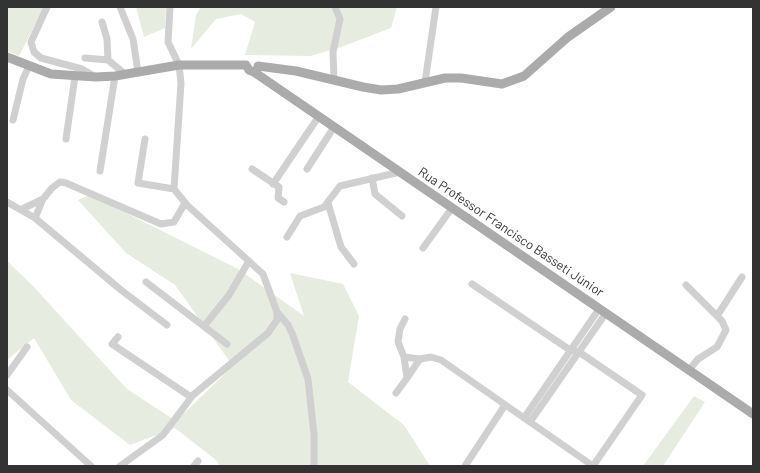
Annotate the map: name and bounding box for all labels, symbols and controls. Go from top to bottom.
street label: Rua Professor Francisco Basseti Júnior [415,164,607,300]

